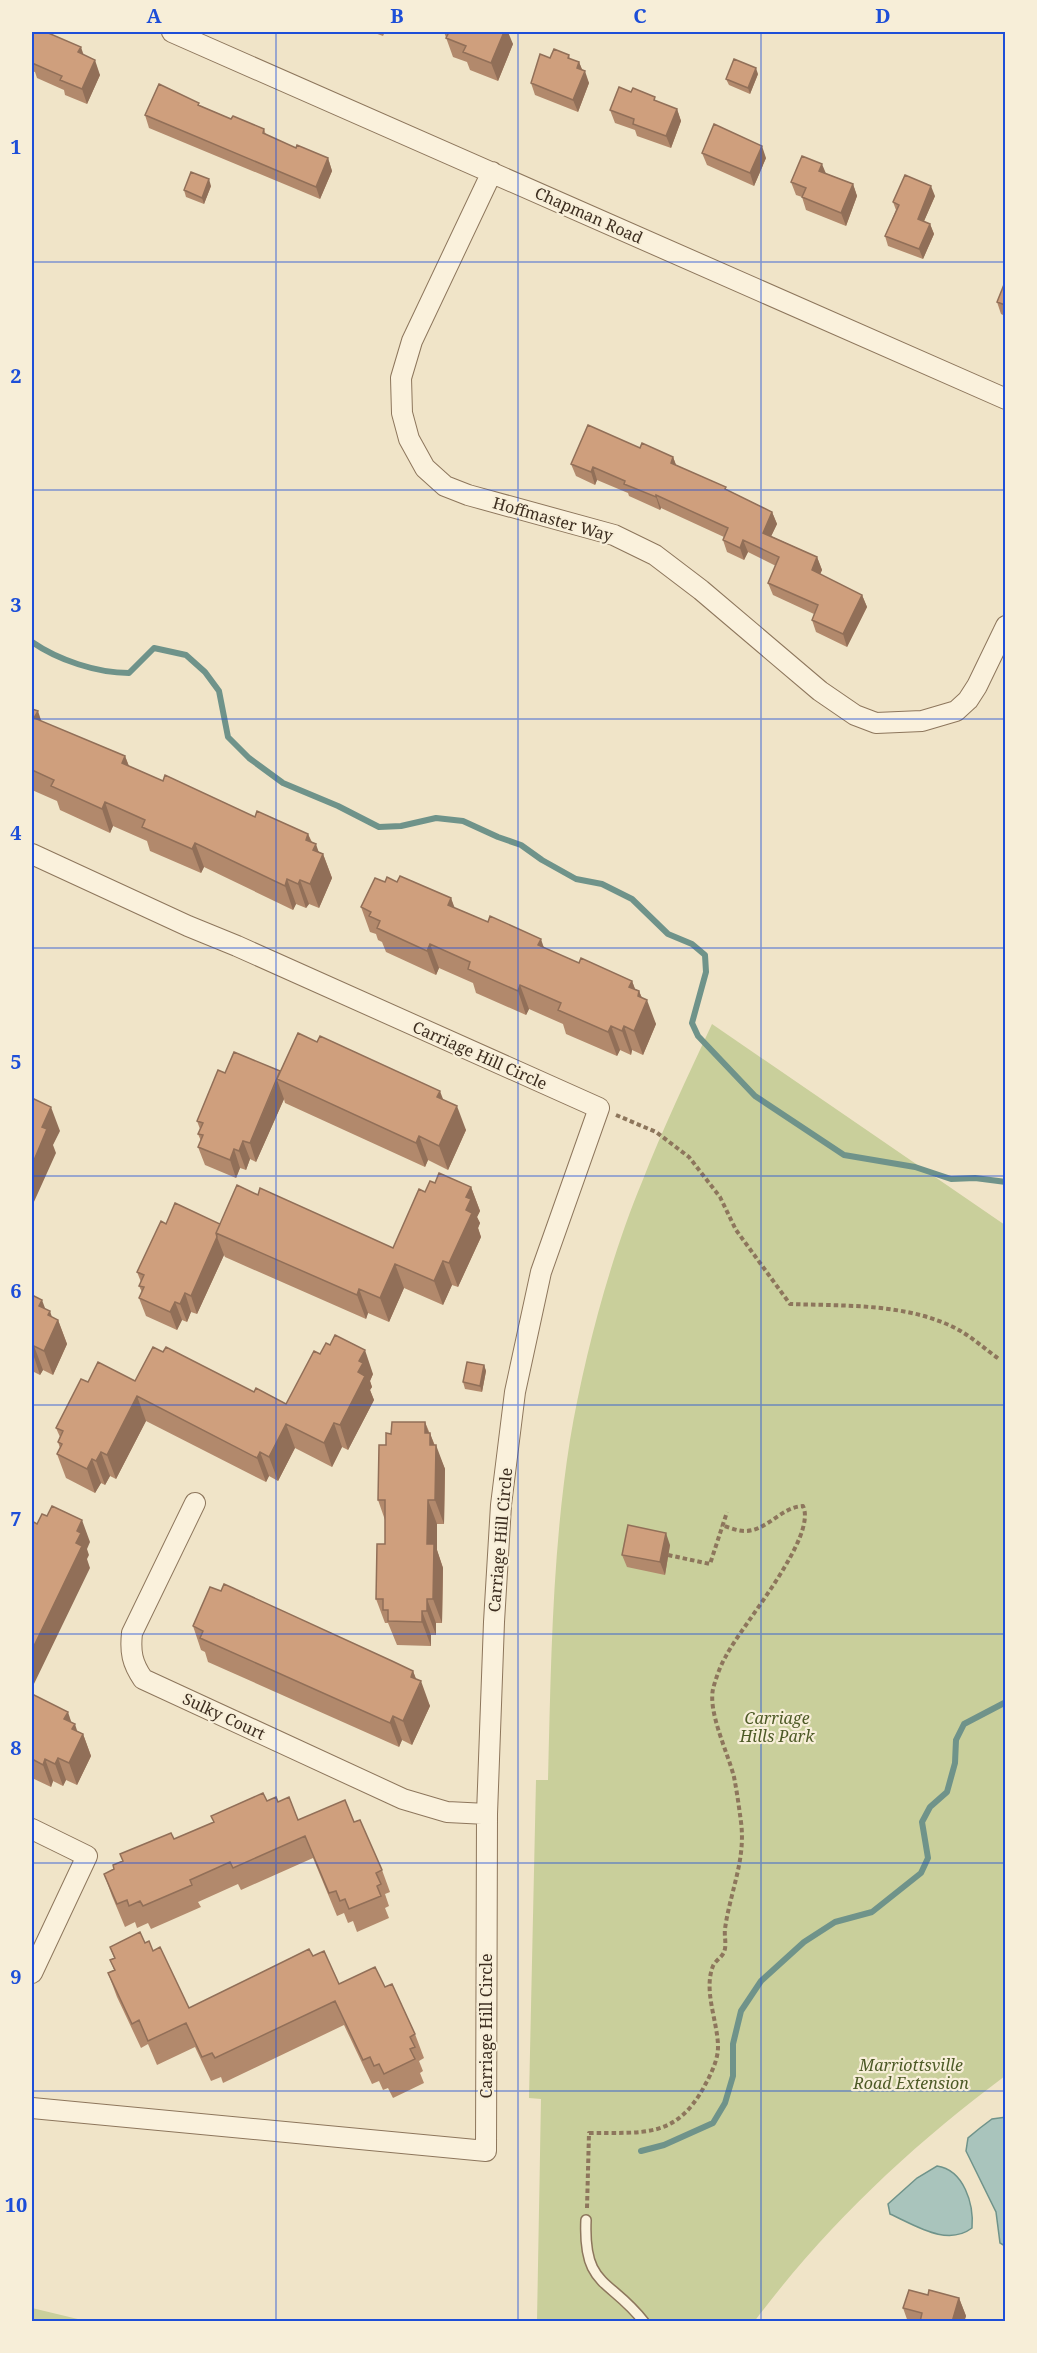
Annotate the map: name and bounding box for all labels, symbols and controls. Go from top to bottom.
text: A [146,2,162,29]
text: B [390,2,404,29]
text: C [633,2,647,29]
text: D [875,2,891,29]
text: 1 [10,133,22,160]
street label: Chapman Road [532,181,647,249]
text: 2 [10,362,22,389]
street label: Hoffmaster Way [490,491,616,547]
text: 3 [10,591,22,618]
text: 4 [10,819,22,846]
street label: Carriage Hill Circle [409,1015,551,1095]
text: 5 [10,1048,22,1075]
text: 6 [10,1277,22,1304]
street label: Carriage Hill Circle [483,1467,517,1613]
text: 7 [10,1505,22,1532]
street label: Sulky Court [179,1687,269,1745]
park label: Carriage Hills Park [739,1707,815,1747]
text: 8 [10,1734,22,1761]
street label: Carriage Hill Circle [475,1953,497,2099]
text: 9 [10,1963,22,1990]
park label: Marriottsville Road Extension [852,2054,969,2094]
text: 10 [5,2191,27,2218]

